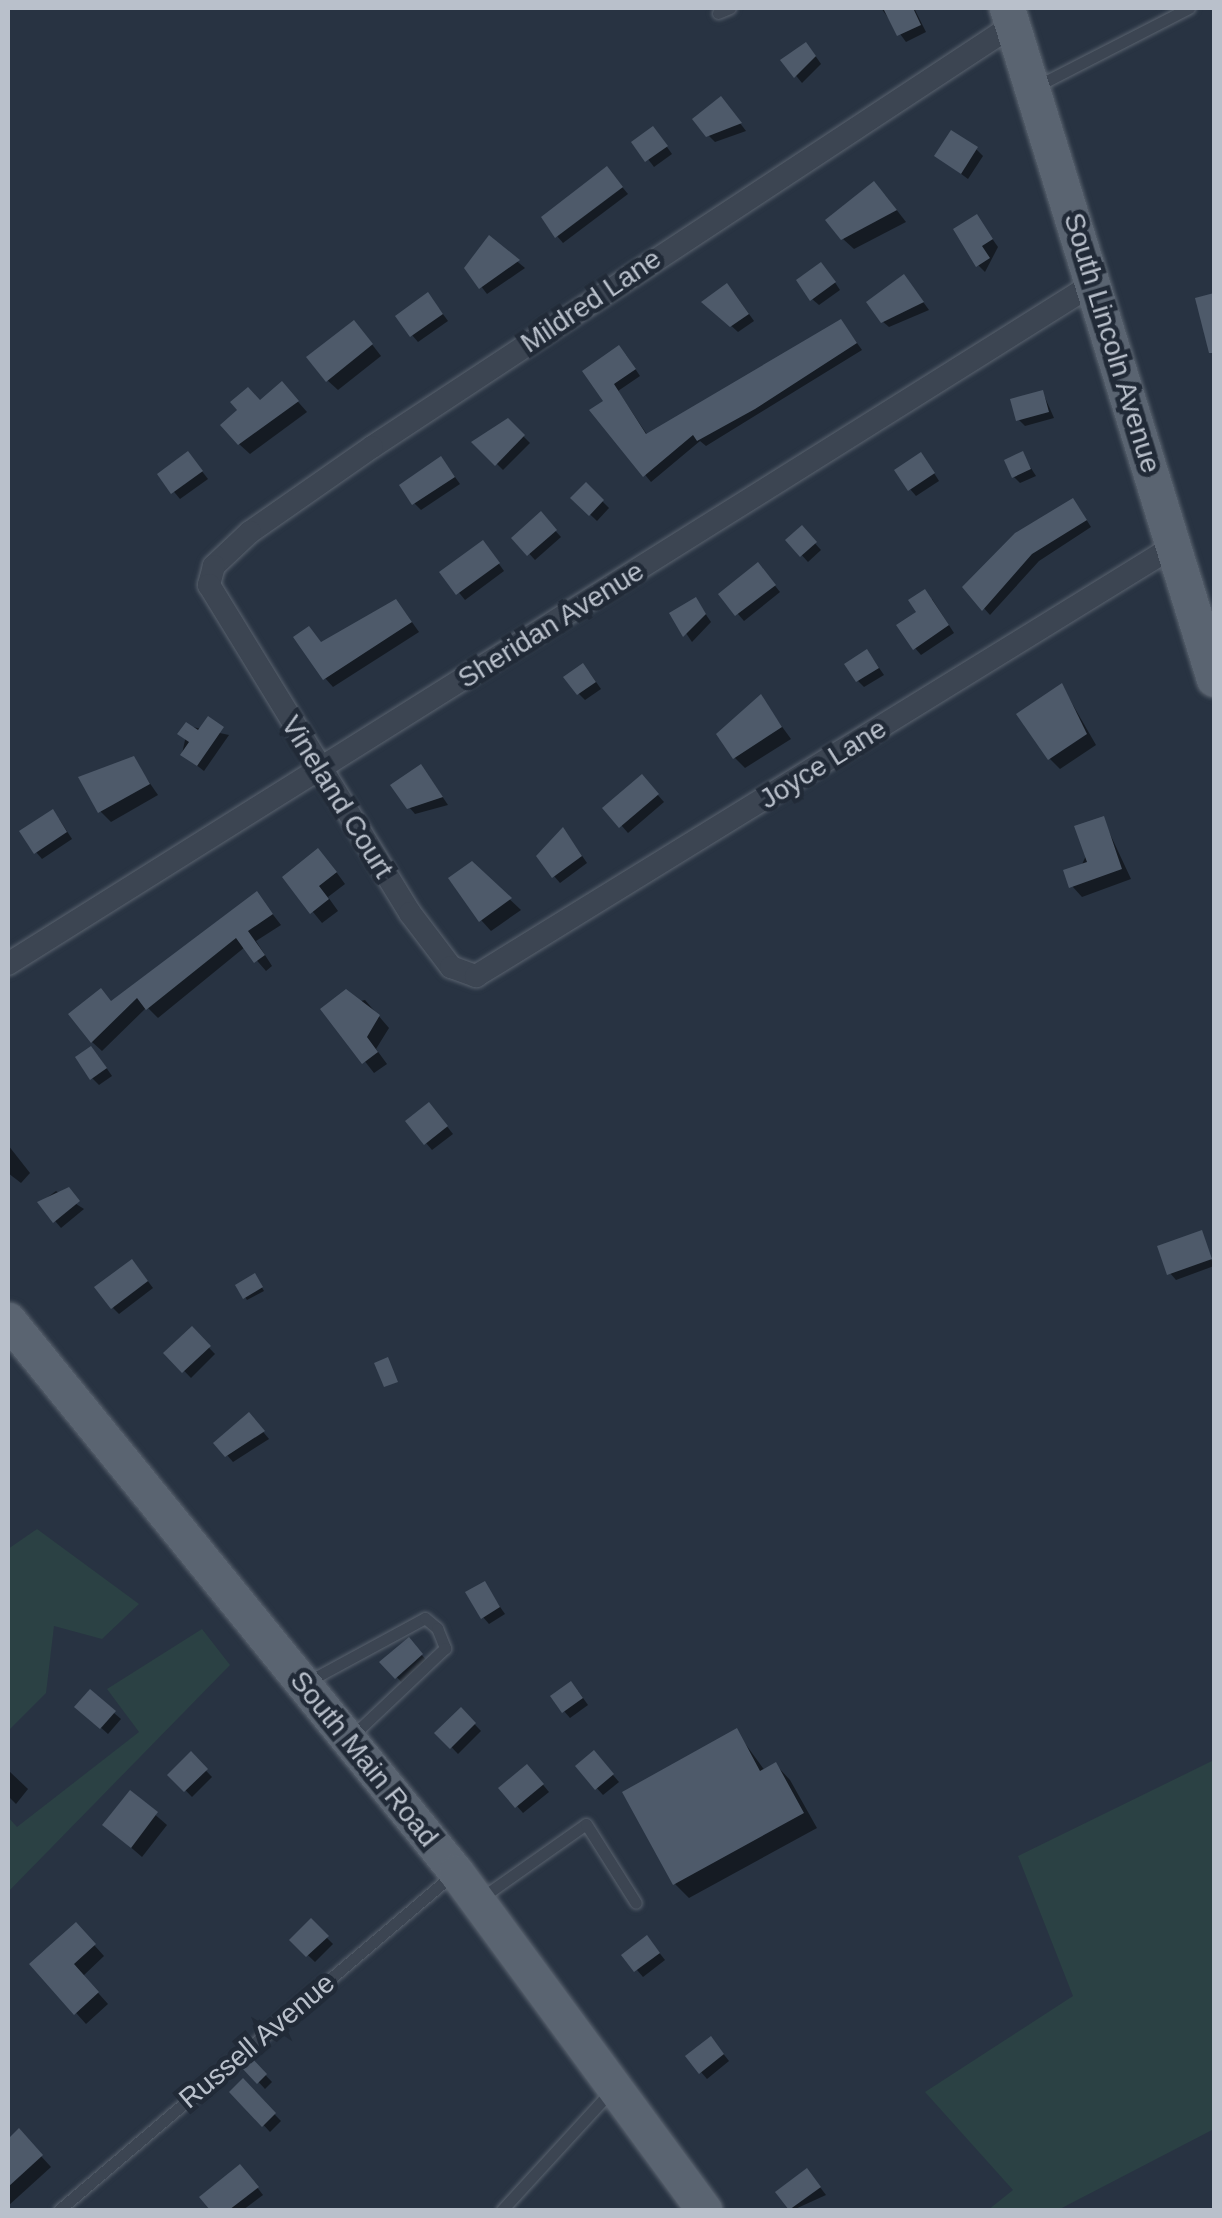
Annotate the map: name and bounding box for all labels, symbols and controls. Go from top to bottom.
street label: South Lincoln Avenue [1056,208,1168,478]
street label: Mildred Lane [515,242,667,360]
street label: Sheridan Avenue [451,554,651,696]
street label: Vineland Court [274,710,400,884]
street label: Joyce Lane [753,712,893,816]
street label: South Main Road [283,1664,445,1854]
street label: Russell Avenue [172,1966,342,2116]

